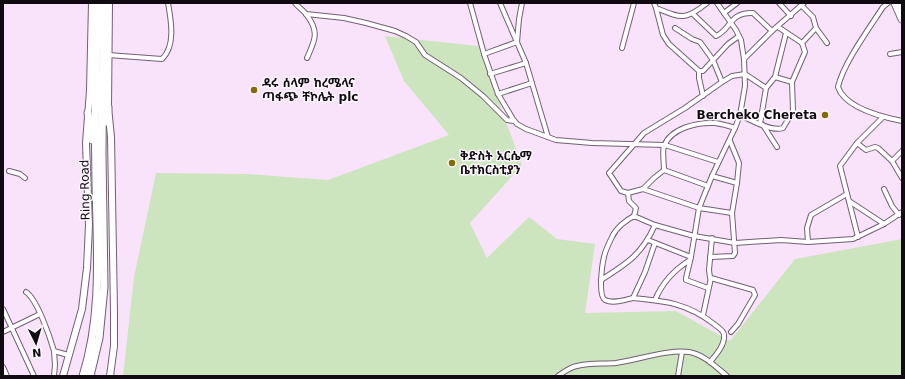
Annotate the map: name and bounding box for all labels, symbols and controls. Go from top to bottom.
place label: ዳሩ ሰላም ከረሜላና ጣፋጭ ቸኮሌት plc [262,76,358,104]
marker: ዳሩ ሰላም ከረሜላና ጣፋጭ ቸኮሌት plc [249,85,259,95]
place label: Bercheko Chereta [697,108,817,122]
marker: Bercheko Chereta [820,110,830,120]
place label: ቅድስት አርሴማ ቤተክርስቲያን [460,149,532,177]
marker: ቅድስት አርሴማ ቤተክርስቲያን [447,158,457,168]
street label: Ring Road [77,159,93,221]
north arrow [16,323,56,363]
text: N [32,346,42,359]

